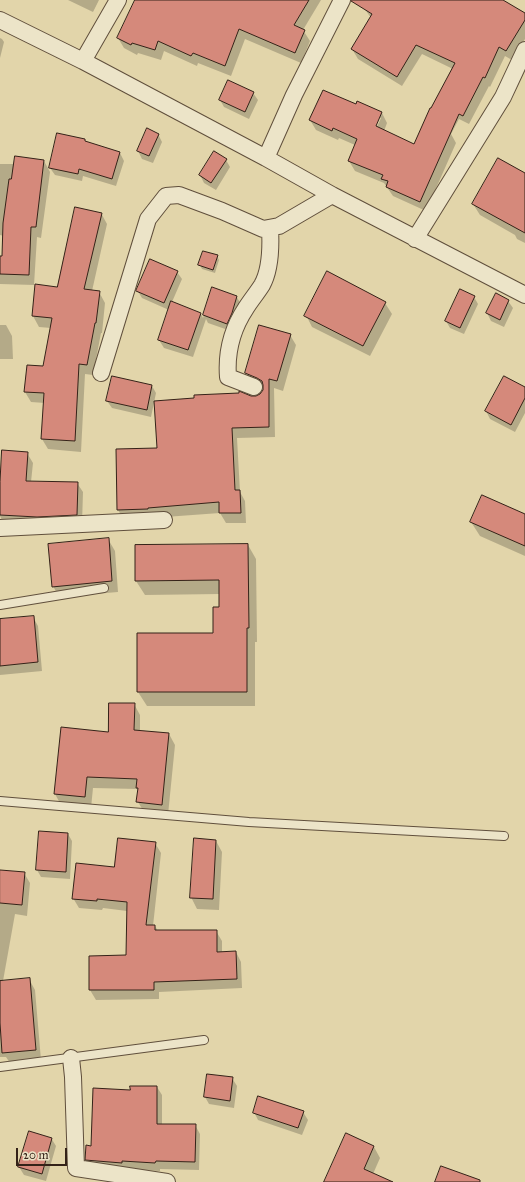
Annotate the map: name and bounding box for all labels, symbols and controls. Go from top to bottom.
scale bar [18,1140,69,1166]
text: 20 m [23,1148,49,1162]

